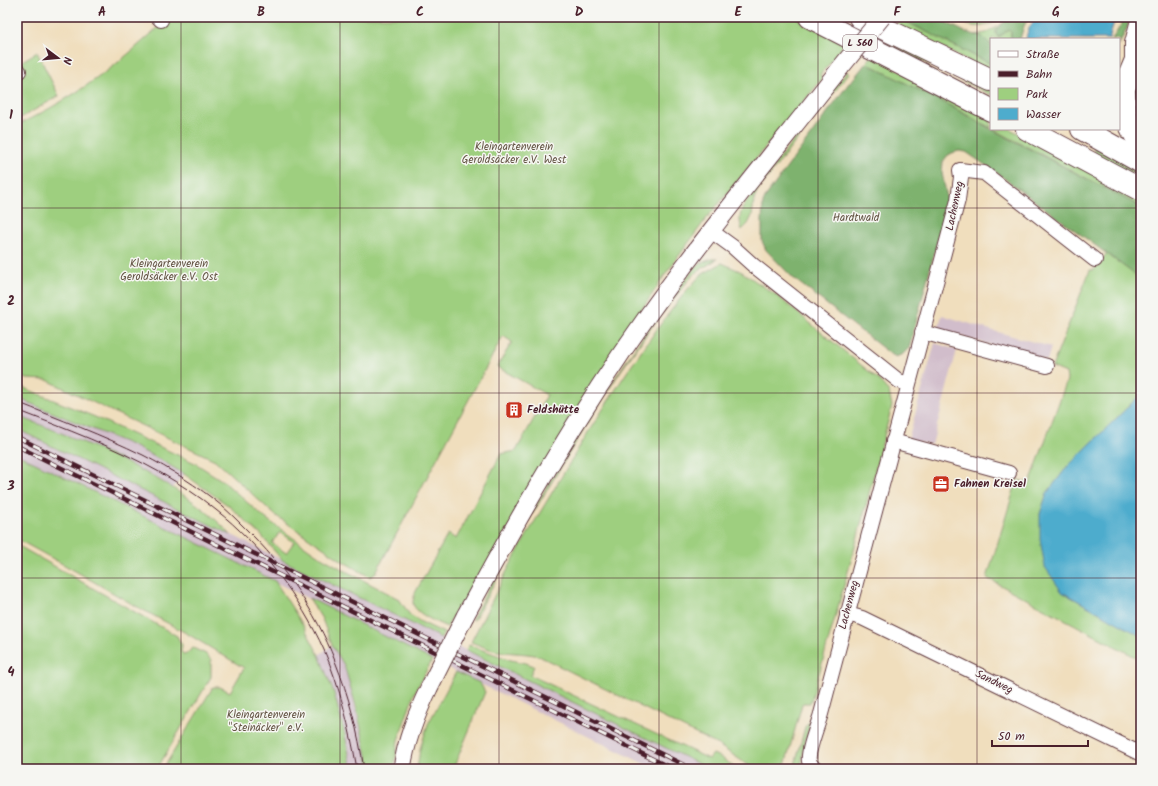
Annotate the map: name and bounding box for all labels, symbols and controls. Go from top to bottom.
text: A [98,2,106,23]
text: B [257,2,265,23]
text: C [416,2,424,23]
text: D [575,2,584,23]
text: E [734,2,742,23]
text: F [893,2,901,23]
text: G [1052,2,1060,23]
road number: L 560 [843,35,877,51]
north arrow [38,38,78,78]
legend [990,38,1120,130]
text: Straße [1026,45,1060,64]
text: N [57,55,76,66]
text: Bahn [1026,65,1052,84]
text: Park [1026,85,1048,104]
text: 1 [9,105,13,126]
text: Wasser [1026,105,1062,124]
park label: Kleingartenverein Geroldsäcker e.V. West [462,138,567,169]
street label: Lachenweg [941,179,969,233]
park label: Hardtwald [833,209,880,227]
park label: Kleingartenverein Geroldsäcker e.V. Ost [120,255,219,286]
text: 2 [7,291,15,312]
building icon: Feldshütte [504,400,524,420]
place label: Feldshütte [527,401,580,419]
office icon: Fahnen Kreisel [931,474,951,494]
place label: Fahnen Kreisel [954,475,1026,493]
text: 3 [6,476,15,497]
street label: Lachenweg [834,578,864,632]
text: 4 [7,662,15,683]
street label: Sandweg [972,665,1016,699]
park label: Kleingartenverein "Steinäcker" e.V. [227,706,305,737]
scale bar [992,722,1088,748]
text: 50 m [998,727,1025,746]

